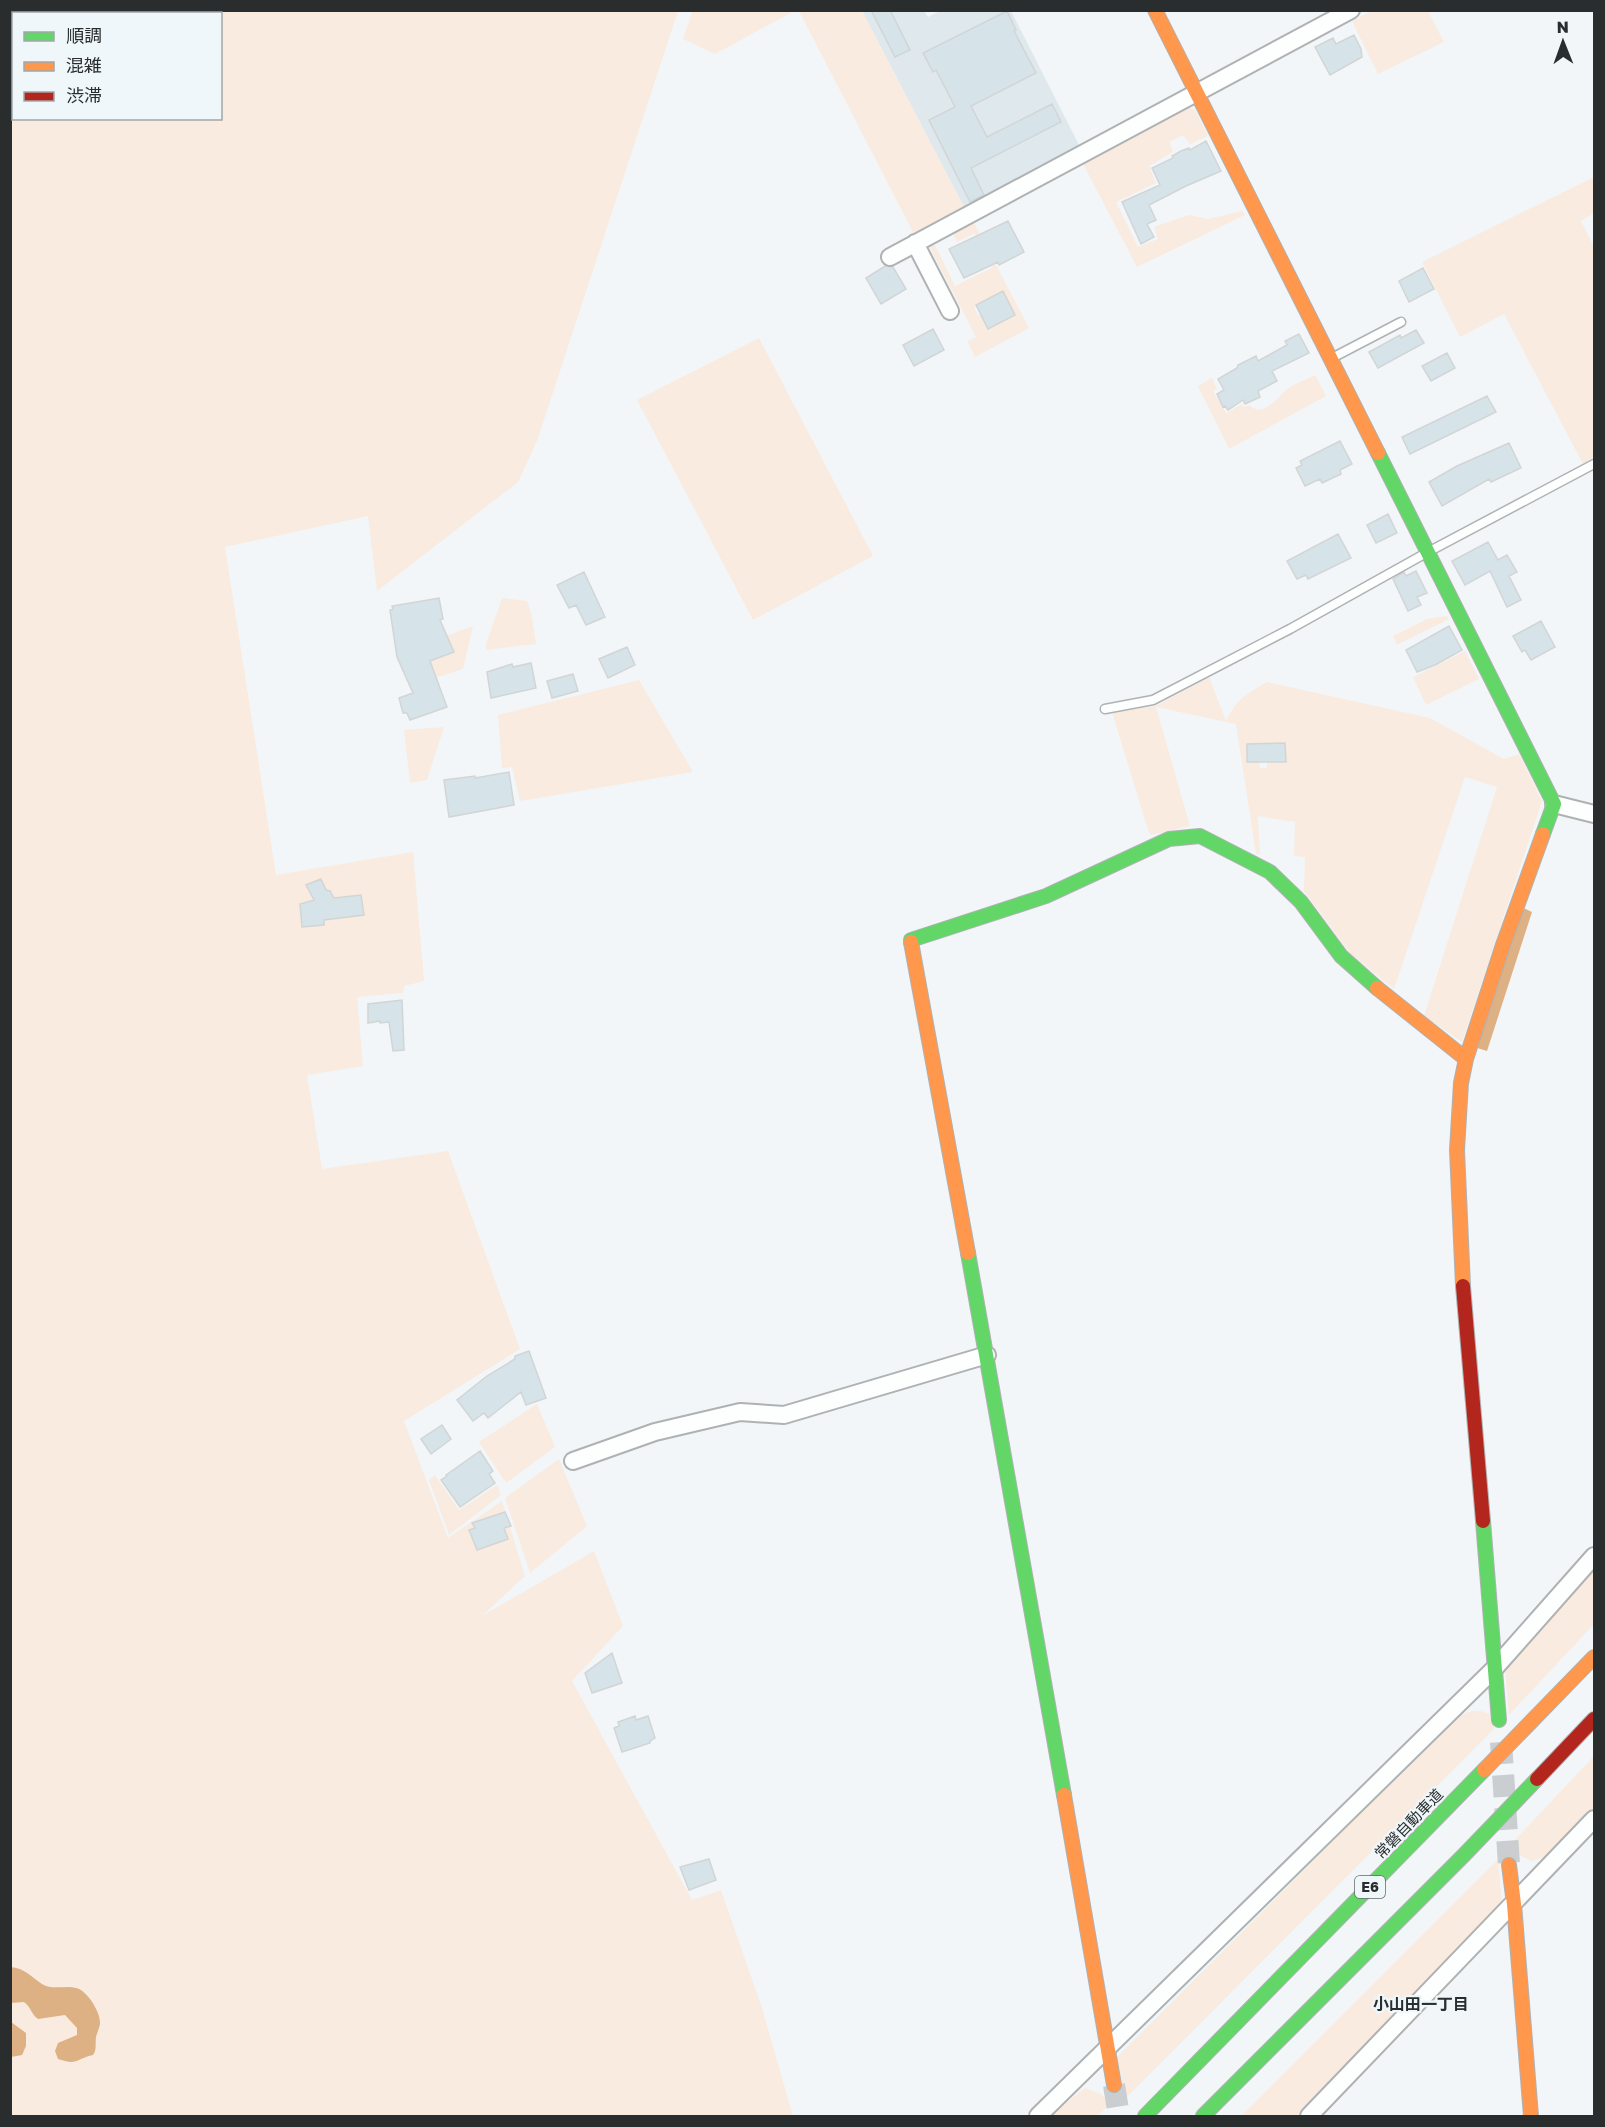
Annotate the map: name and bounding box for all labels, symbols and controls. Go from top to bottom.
legend [12,12,222,120]
north arrow [1533,12,1593,72]
text: N [1556,17,1569,37]
text: 順調 [66,24,102,46]
text: 混雑 [66,54,102,76]
text: 渋滞 [66,84,102,106]
street label: 常磐自動車道 [1371,1785,1446,1862]
road number: E6 [1355,1876,1385,1898]
district label: 小山田一丁目 [1373,1994,1469,2014]

